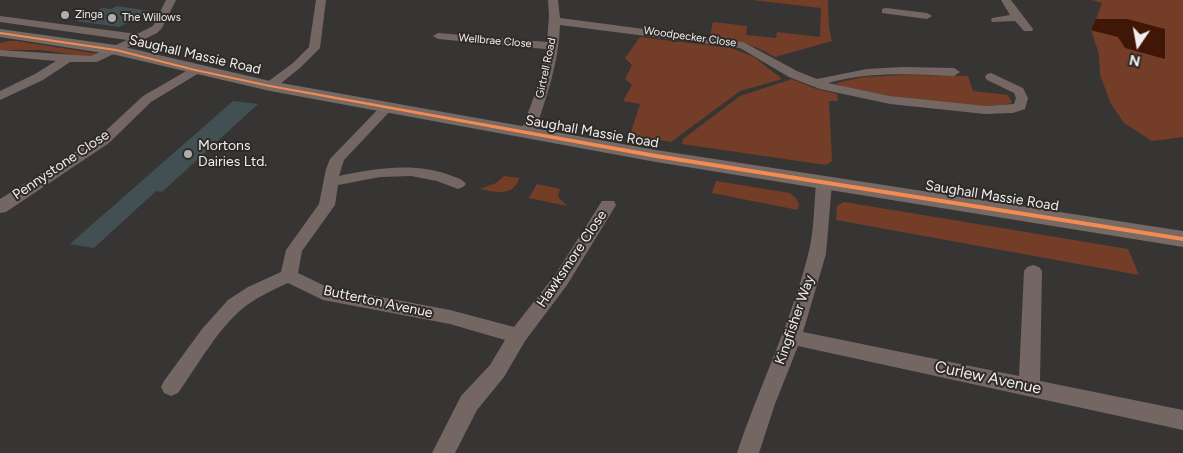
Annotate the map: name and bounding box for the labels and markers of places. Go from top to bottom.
place label: Zinga [75,8,103,22]
marker: Zinga [59,9,71,21]
place label: The Willows [122,11,181,25]
marker: The Willows [106,12,118,24]
place label: Mortons Dairies Ltd. [198,138,267,170]
marker: Mortons Dairies Ltd. [182,148,194,160]

